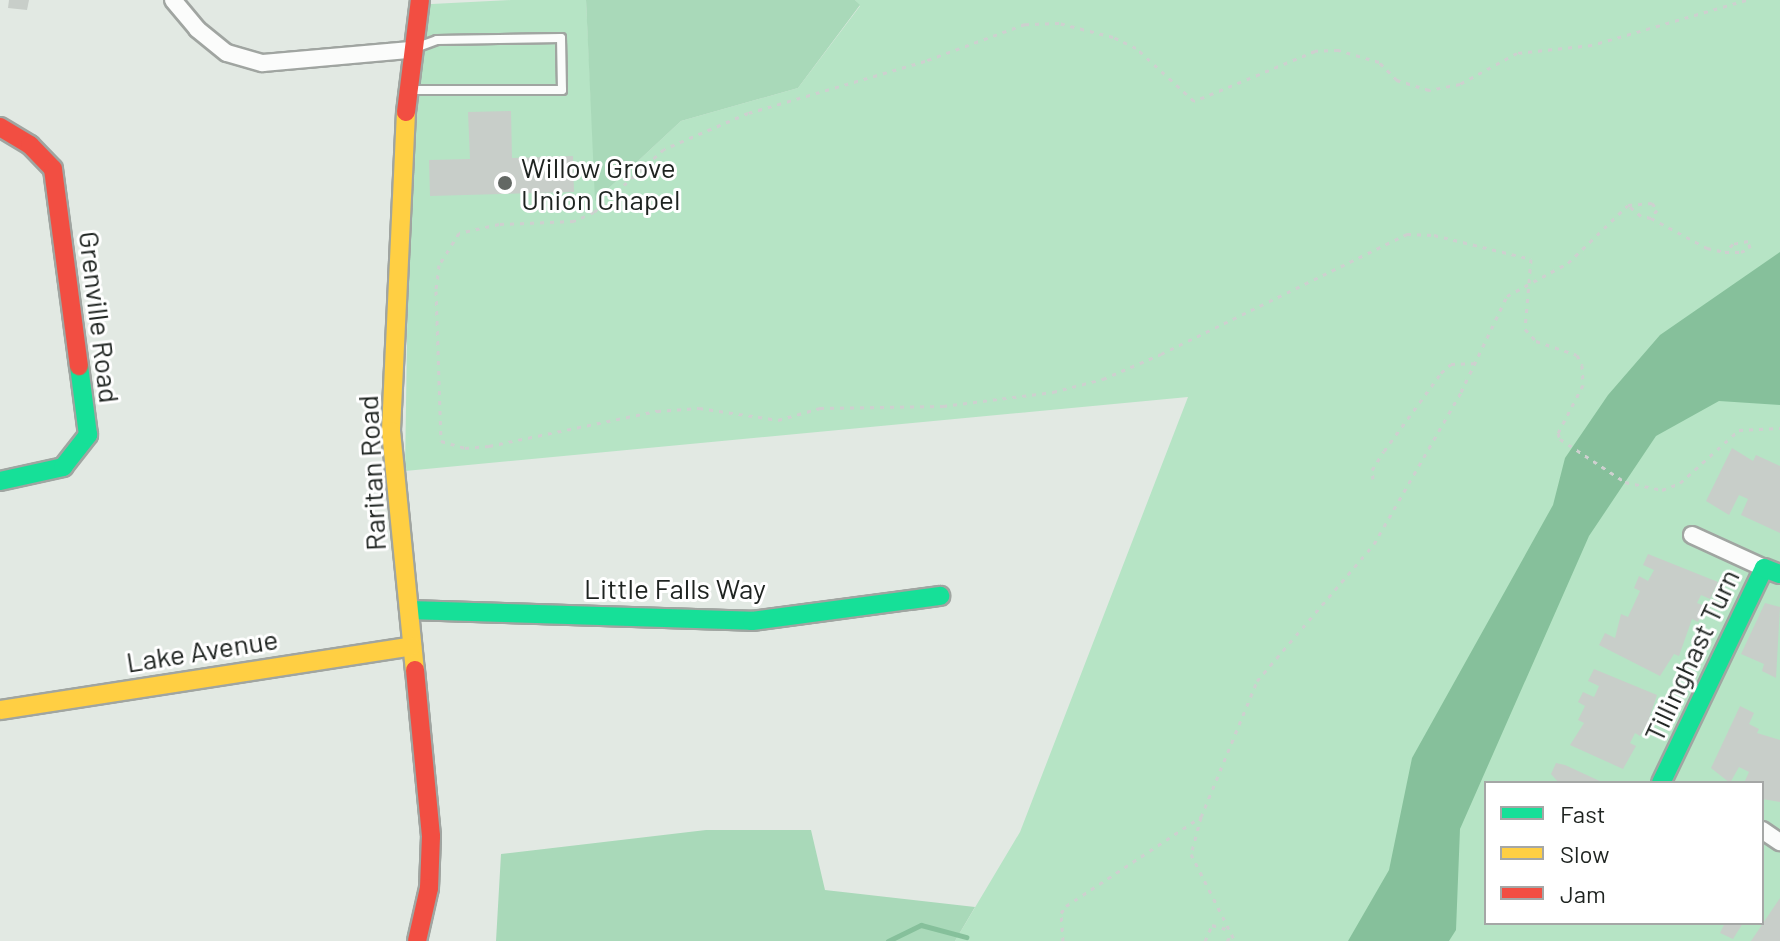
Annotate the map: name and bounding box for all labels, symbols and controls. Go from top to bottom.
place label: Willow Grove Union Chapel [521,150,680,216]
marker: Willow Grove Union Chapel [496,174,514,192]
street label: Grenville Road [73,229,127,405]
street label: Raritan Road [350,394,392,552]
street label: Tillinghast Turn [1636,563,1746,747]
street label: Little Falls Way [584,571,766,605]
street label: Lake Avenue [124,621,280,679]
legend [1484,781,1764,925]
text: Fast [1560,799,1605,828]
text: Slow [1560,839,1609,868]
text: Jam [1560,879,1606,908]

